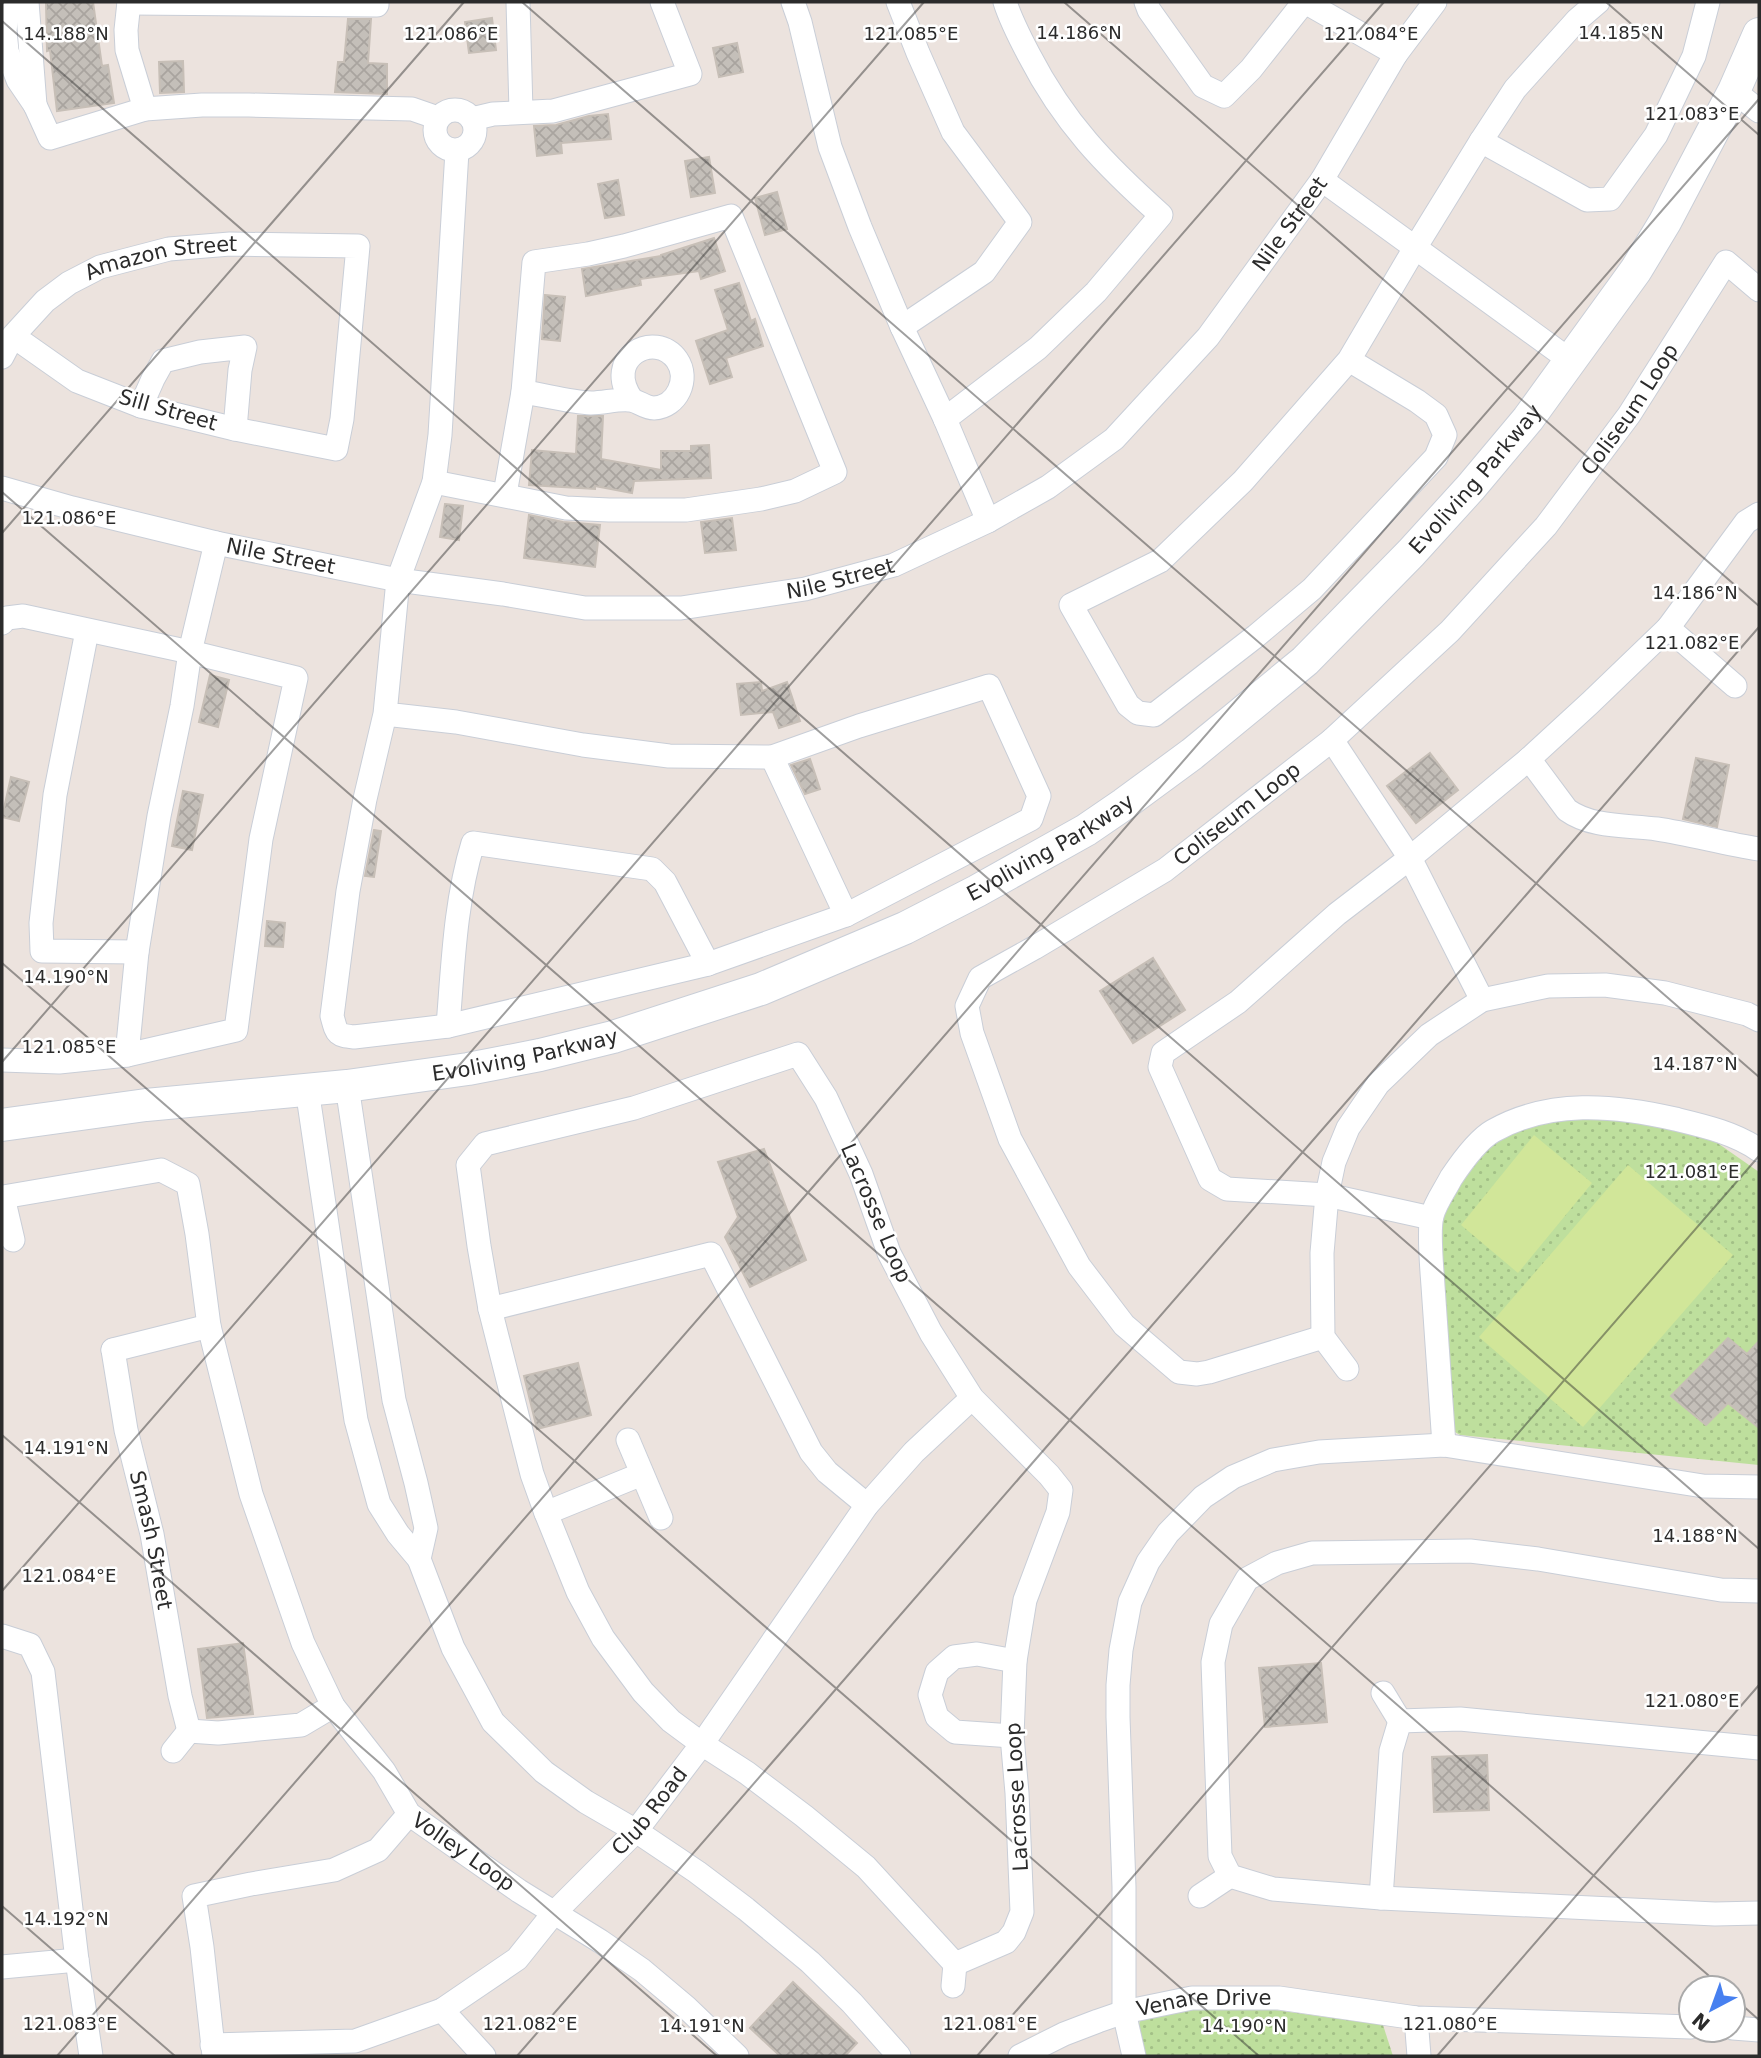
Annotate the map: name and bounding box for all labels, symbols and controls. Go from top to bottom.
text: 14.186°N [1036,22,1122,43]
text: 14.185°N [1578,22,1664,43]
text: 14.188°N [23,23,109,44]
text: 121.086°E [404,23,498,44]
text: 121.085°E [864,23,958,44]
text: 121.084°E [1324,23,1418,44]
text: 121.083°E [1645,103,1739,124]
street label: Nile Street [1248,172,1332,276]
street label: Amazon Street [81,232,237,285]
street label: Coliseum Loop [1576,339,1683,480]
street label: Sill Street [116,384,220,436]
street label: Evoliving Parkway [1404,400,1547,559]
text: 121.086°E [22,507,116,528]
street label: Nile Street [224,533,337,579]
street label: Nile Street [785,553,897,604]
text: 14.186°N [1652,582,1738,603]
text: 121.082°E [1645,632,1739,653]
street label: Coliseum Loop [1169,757,1305,871]
street label: Evoliving Parkway [963,789,1138,906]
text: 14.190°N [23,966,109,987]
street label: Evoliving Parkway [430,1024,621,1086]
text: 121.085°E [22,1036,116,1057]
text: 14.187°N [1652,1053,1738,1074]
street label: Lacrosse Loop [836,1140,916,1286]
text: 121.081°E [1645,1161,1739,1182]
text: 14.191°N [23,1437,109,1458]
street label: Smash Street [125,1468,177,1611]
text: 14.188°N [1652,1525,1738,1546]
text: 121.084°E [22,1565,116,1586]
text: 121.080°E [1645,1690,1739,1711]
street label: Lacrosse Loop [1001,1722,1033,1872]
street label: Club Road [607,1762,692,1860]
street label: Volley Loop [408,1808,519,1896]
text: 14.192°N [23,1908,109,1929]
north arrow [1677,1974,1747,2044]
street label: Venare Drive [1134,1985,1271,2021]
text: N [1688,2008,1714,2035]
text: 121.083°E [23,2013,117,2034]
text: 121.082°E [483,2013,577,2034]
text: 121.081°E [943,2013,1037,2034]
text: 121.080°E [1403,2013,1497,2034]
text: 14.191°N [659,2015,745,2036]
text: 14.190°N [1201,2015,1287,2036]

